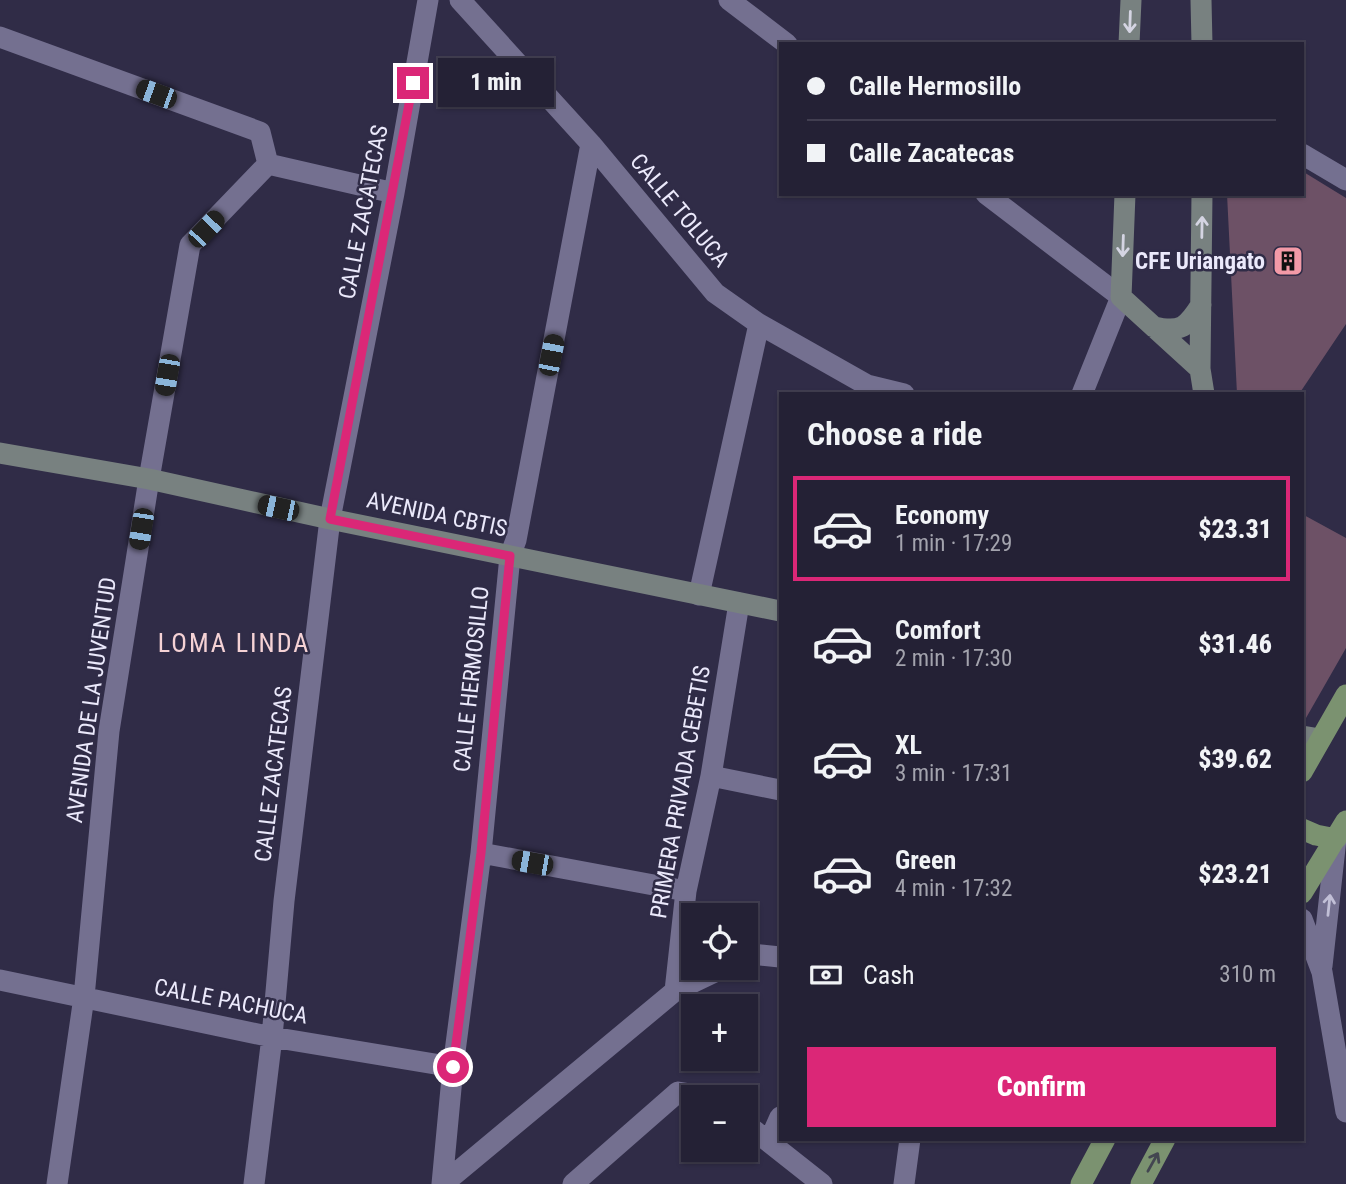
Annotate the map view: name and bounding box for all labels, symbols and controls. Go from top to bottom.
one-way arrow [1123,10,1137,33]
callout: 1 min [438,58,553,108]
route end [397,67,429,99]
text: 1 min [470,69,522,96]
text: Calle Hermosillo [849,71,1021,101]
car [133,77,180,111]
street label: CALLE ZACATECAS [333,123,394,301]
text: Calle Zacatecas [849,138,1014,168]
street label: CALLE TOLUCA [624,148,735,272]
car [184,207,229,251]
one-way arrow [1195,216,1208,239]
one-way arrow [1116,234,1130,257]
building icon: CFE Uriangato [1271,244,1305,278]
place label: CFE Uriangato [1135,248,1265,275]
car [537,332,566,378]
car [154,352,181,398]
text: Choose a ride [807,415,982,453]
street label: AVENIDA CBTIS [364,486,510,543]
car [256,493,301,523]
icon: car [811,497,874,560]
text: Economy [895,500,989,530]
car [128,507,155,551]
text: $23.31 [1198,514,1272,544]
text: 1 min · 17:29 [895,530,1012,557]
street label: AVENIDA DE LA JUVENTUD [61,575,122,825]
street label: CALLE HERMOSILLO [448,585,495,773]
icon: car [811,612,874,675]
text: Comfort [895,615,981,645]
district label: LOMA LINDA [158,628,310,658]
text: $31.46 [1198,629,1272,659]
text: 2 min · 17:30 [895,645,1012,672]
street label: PRIMERA PRIVADA CEBETIS [645,664,716,921]
street label: CALLE ZACATECAS [249,685,298,863]
icon: car [811,727,874,790]
text: XL [895,730,922,760]
text: $39.62 [1198,744,1272,774]
text: 3 min · 17:31 [895,760,1012,787]
icon: car [811,842,874,905]
text: Green [895,845,956,875]
car [510,849,555,877]
text: $23.21 [1198,859,1272,889]
text: 4 min · 17:32 [895,875,1012,902]
one-way arrow [1322,894,1335,917]
map controls [681,903,758,1162]
button: locate [681,903,758,980]
icon: cash [807,956,845,994]
text: Cash [863,960,915,990]
text: 310 m [1219,961,1276,988]
street label: CALLE PACHUCA [152,973,310,1030]
button: + [681,994,758,1071]
button: Confirm [807,1047,1276,1127]
route start [437,1051,469,1083]
button: − [681,1085,758,1162]
one-way arrow [1146,1152,1160,1172]

